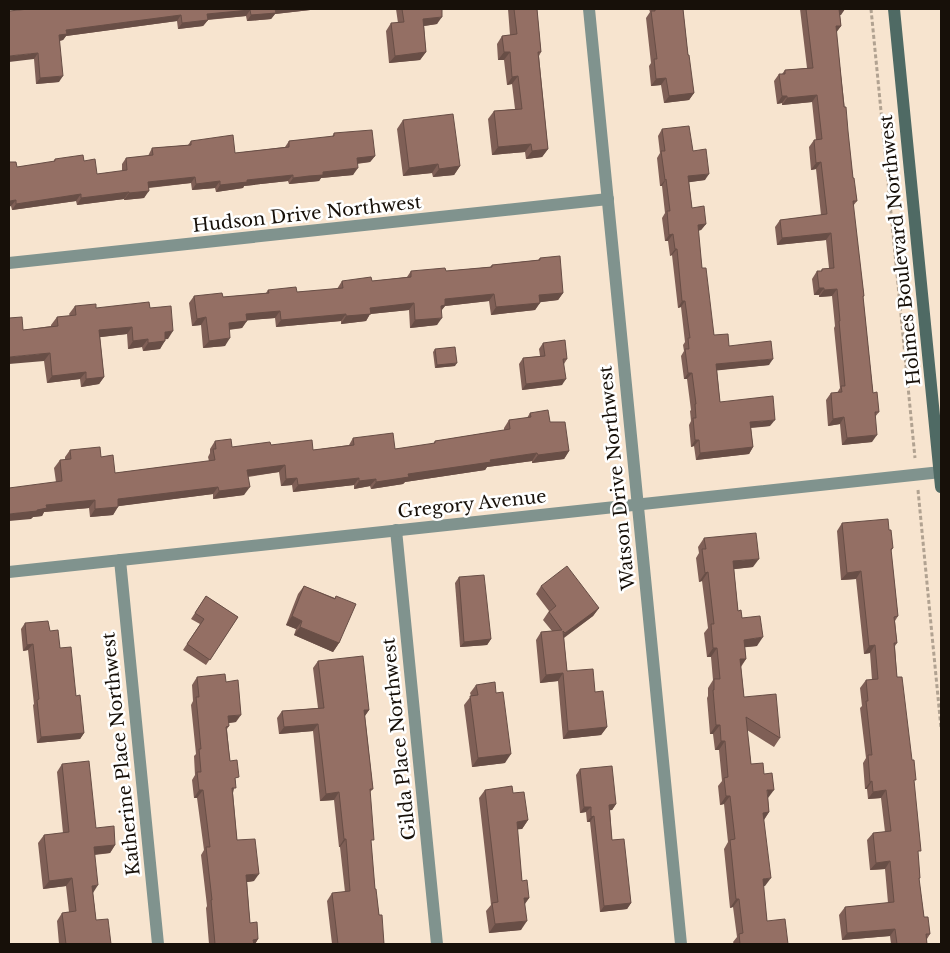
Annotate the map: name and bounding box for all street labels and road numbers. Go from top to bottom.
street label: Holmes Boulevard Northwest [875,113,925,386]
street label: Hudson Drive Northwest [192,191,423,237]
street label: Watson Drive Northwest [594,364,640,592]
street label: Gregory Avenue [397,485,547,523]
street label: Katherine Place Northwest [97,631,145,877]
street label: Gilda Place Northwest [377,637,421,841]

